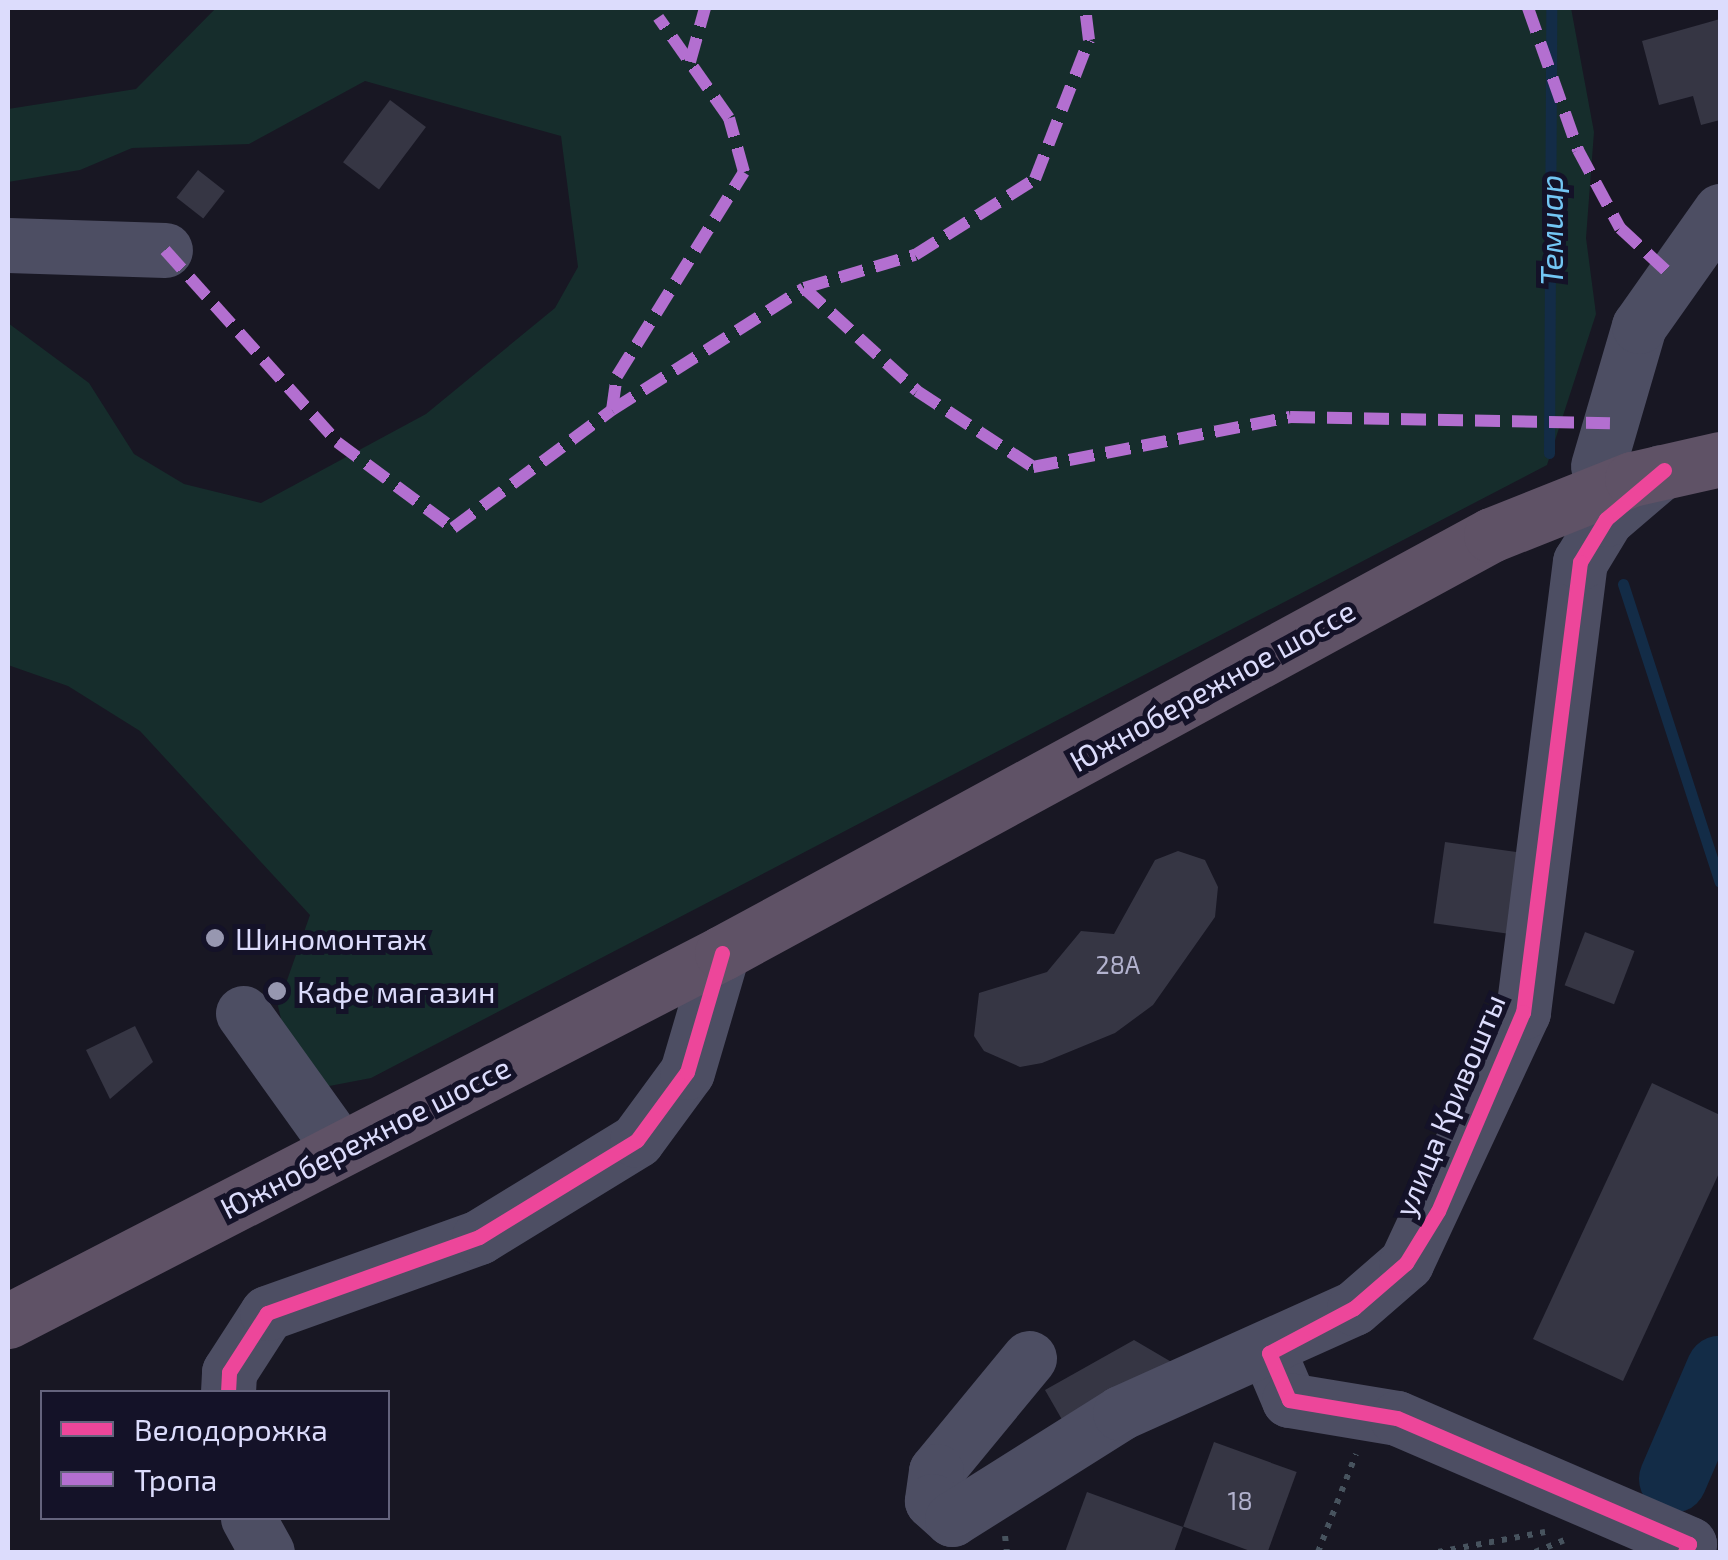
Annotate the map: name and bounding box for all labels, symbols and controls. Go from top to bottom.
water label: Темиар [1531,174,1569,286]
street label: Южнобережное шоссе [1063,592,1361,778]
place label: Шиномонтаж [235,920,427,956]
marker: Шиномонтаж [204,927,226,949]
house number: 28А [1096,949,1140,979]
place label: Кафе магазин [297,973,495,1009]
marker: Кафе магазин [266,980,288,1002]
street label: улица Кривошты [1386,989,1512,1221]
street label: Южнобережное шоссе [214,1048,516,1226]
legend [40,1390,390,1520]
text: Велодорожка [134,1411,328,1447]
text: Тропа [134,1461,217,1497]
house number: 18 [1227,1485,1253,1515]

